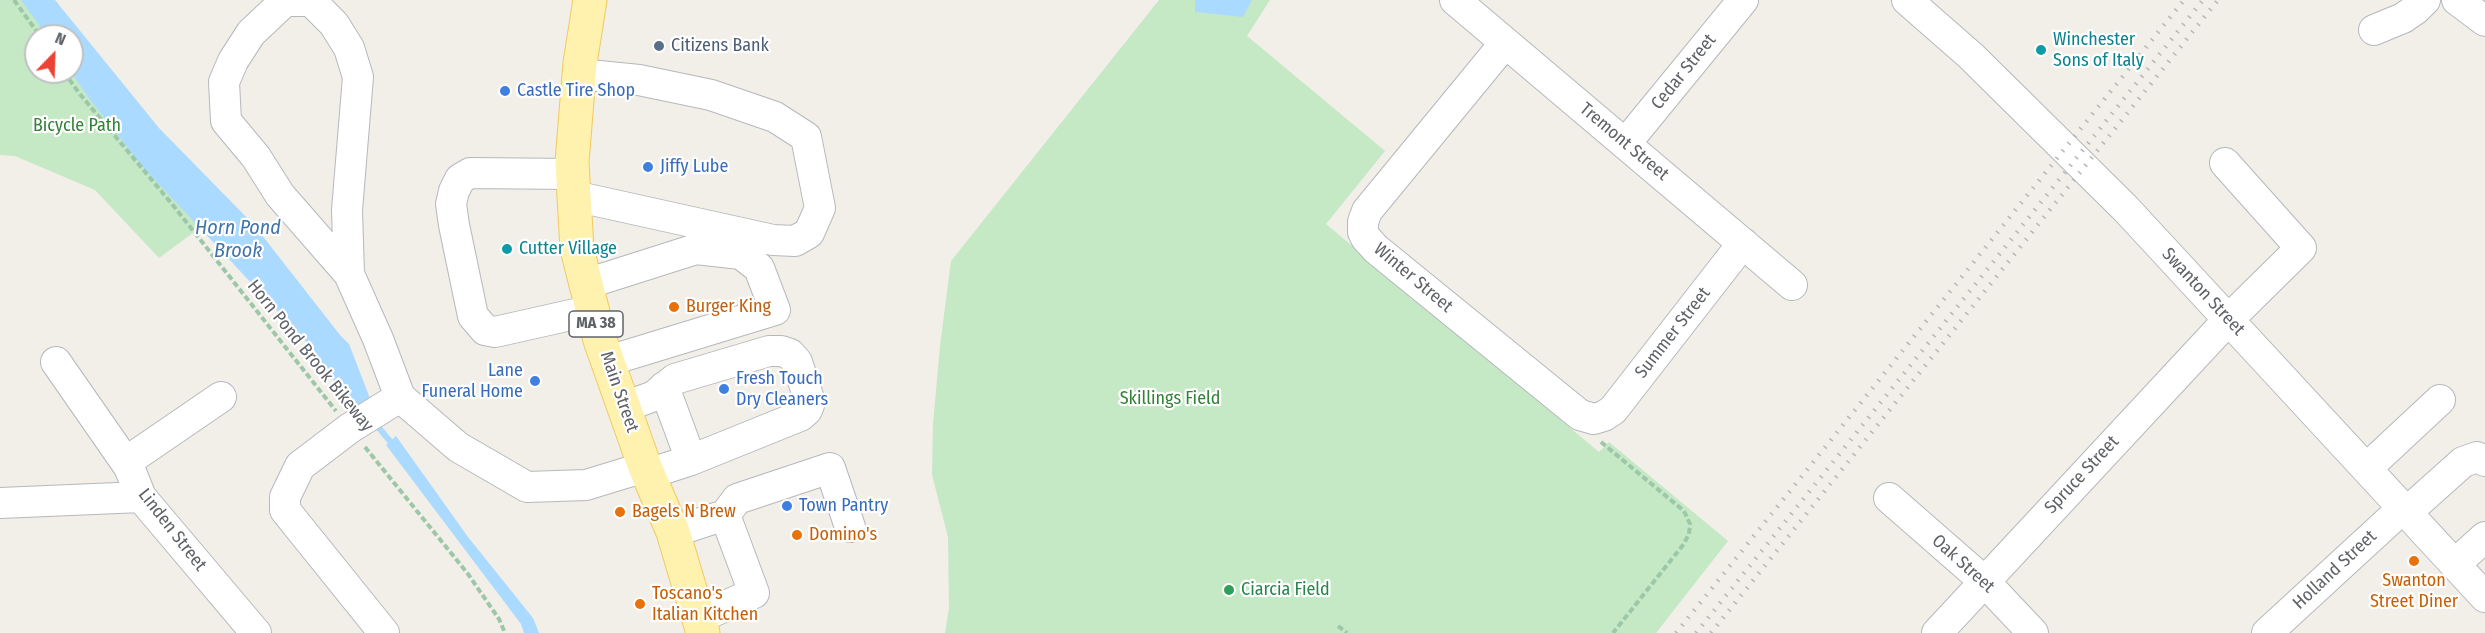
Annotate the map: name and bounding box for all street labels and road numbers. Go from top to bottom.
street label: Cedar Street [1647,30,1721,114]
street label: Tremont Street [1575,98,1673,186]
street label: Winter Street [1369,239,1457,317]
street label: Swanton Street [2157,244,2249,340]
street label: Horn Pond Brook Bikeway [242,276,378,436]
street label: Summer Street [1631,283,1715,383]
road number: MA 38 [569,311,623,337]
street label: Main Street [595,349,643,435]
street label: Spruce Street [2040,431,2124,519]
street label: Linden Street [133,485,211,575]
street label: Holland Street [2289,526,2381,614]
street label: Oak Street [1927,530,1999,598]

